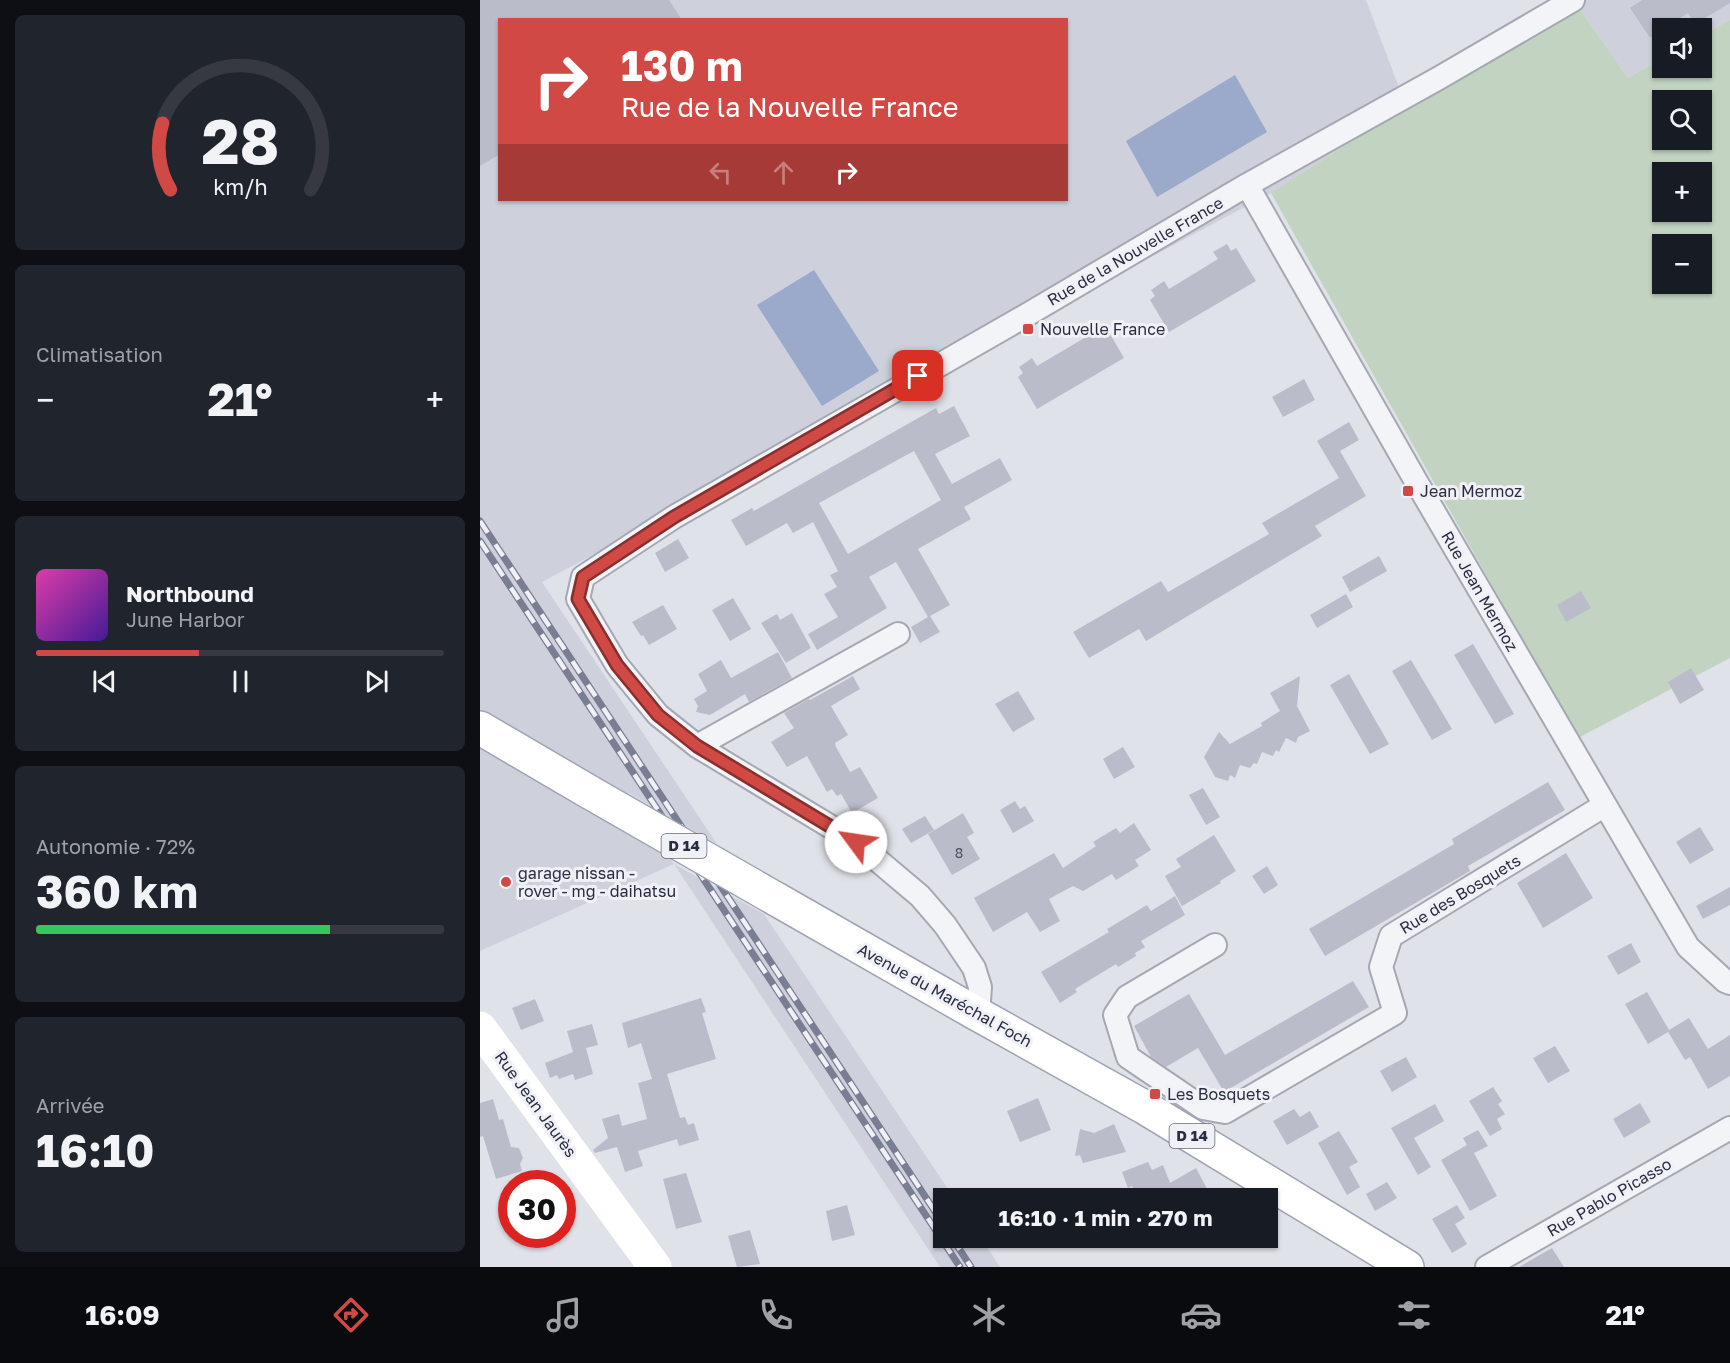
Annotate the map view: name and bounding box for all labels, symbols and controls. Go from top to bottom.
map controls [1652,18,1712,294]
button: sound [1652,18,1712,78]
text: 130 m [621,40,743,90]
icon: right [522,42,600,120]
button: search [1652,90,1712,150]
text: Rue de la Nouvelle France [621,91,959,123]
text: 28 [201,103,279,178]
icon: left [704,156,737,189]
icon: ahead [767,156,800,189]
icon: right [830,156,863,189]
button: + [1652,162,1712,222]
text: km/h [213,174,267,200]
street label: Rue de la Nouvelle France [1043,192,1227,310]
button: − [1652,234,1712,294]
place label: Nouvelle France [1040,319,1165,339]
marker: Nouvelle France [1021,322,1035,336]
text: Climatisation [36,342,163,366]
pin [892,350,943,401]
icon: arrive [901,359,934,392]
text: 21° [207,372,273,426]
text: − [36,380,54,419]
text: + [426,380,444,419]
place label: Jean Mermoz [1420,481,1522,501]
marker: Jean Mermoz [1401,484,1415,498]
street label: Rue Jean Mermoz [1437,527,1523,655]
text: Northbound [126,580,254,607]
text: June Harbor [126,607,245,631]
icon: previous [88,665,121,698]
icon: pause [224,665,257,698]
icon: next [360,665,393,698]
position arrow [824,810,888,874]
text: Autonomie · 72% [36,834,195,858]
road number: D 14 [662,834,706,858]
house number: 8 [955,844,963,861]
street label: Rue des Bosquets [1396,850,1524,938]
place label: garage nissan - rover - mg - daihatsu [518,863,676,901]
text: 360 km [36,864,198,918]
marker: garage nissan - rover - mg - daihatsu [499,875,513,889]
street label: Avenue du Maréchal Foch [854,939,1036,1051]
street label: Rue Jean Jaurès [491,1047,581,1161]
place label: Les Bosquets [1167,1084,1270,1104]
marker: Les Bosquets [1148,1087,1162,1101]
text: Arrivée [36,1093,104,1117]
text: 16:10 [36,1123,155,1177]
road number: D 14 [1170,1124,1214,1148]
street label: Rue Pablo Picasso [1543,1153,1675,1241]
speed limit sign: 30 [498,1170,576,1248]
text: 16:10 · 1 min · 270 m [999,1204,1212,1231]
icon: directions [330,1294,372,1336]
icon: music [543,1294,585,1336]
icon: phone [755,1294,797,1336]
icon: climate [968,1294,1010,1336]
icon: car [1180,1294,1222,1336]
icon: filters [1393,1294,1435,1336]
text: 16:09 [85,1299,160,1331]
text: 21° [1606,1299,1645,1331]

